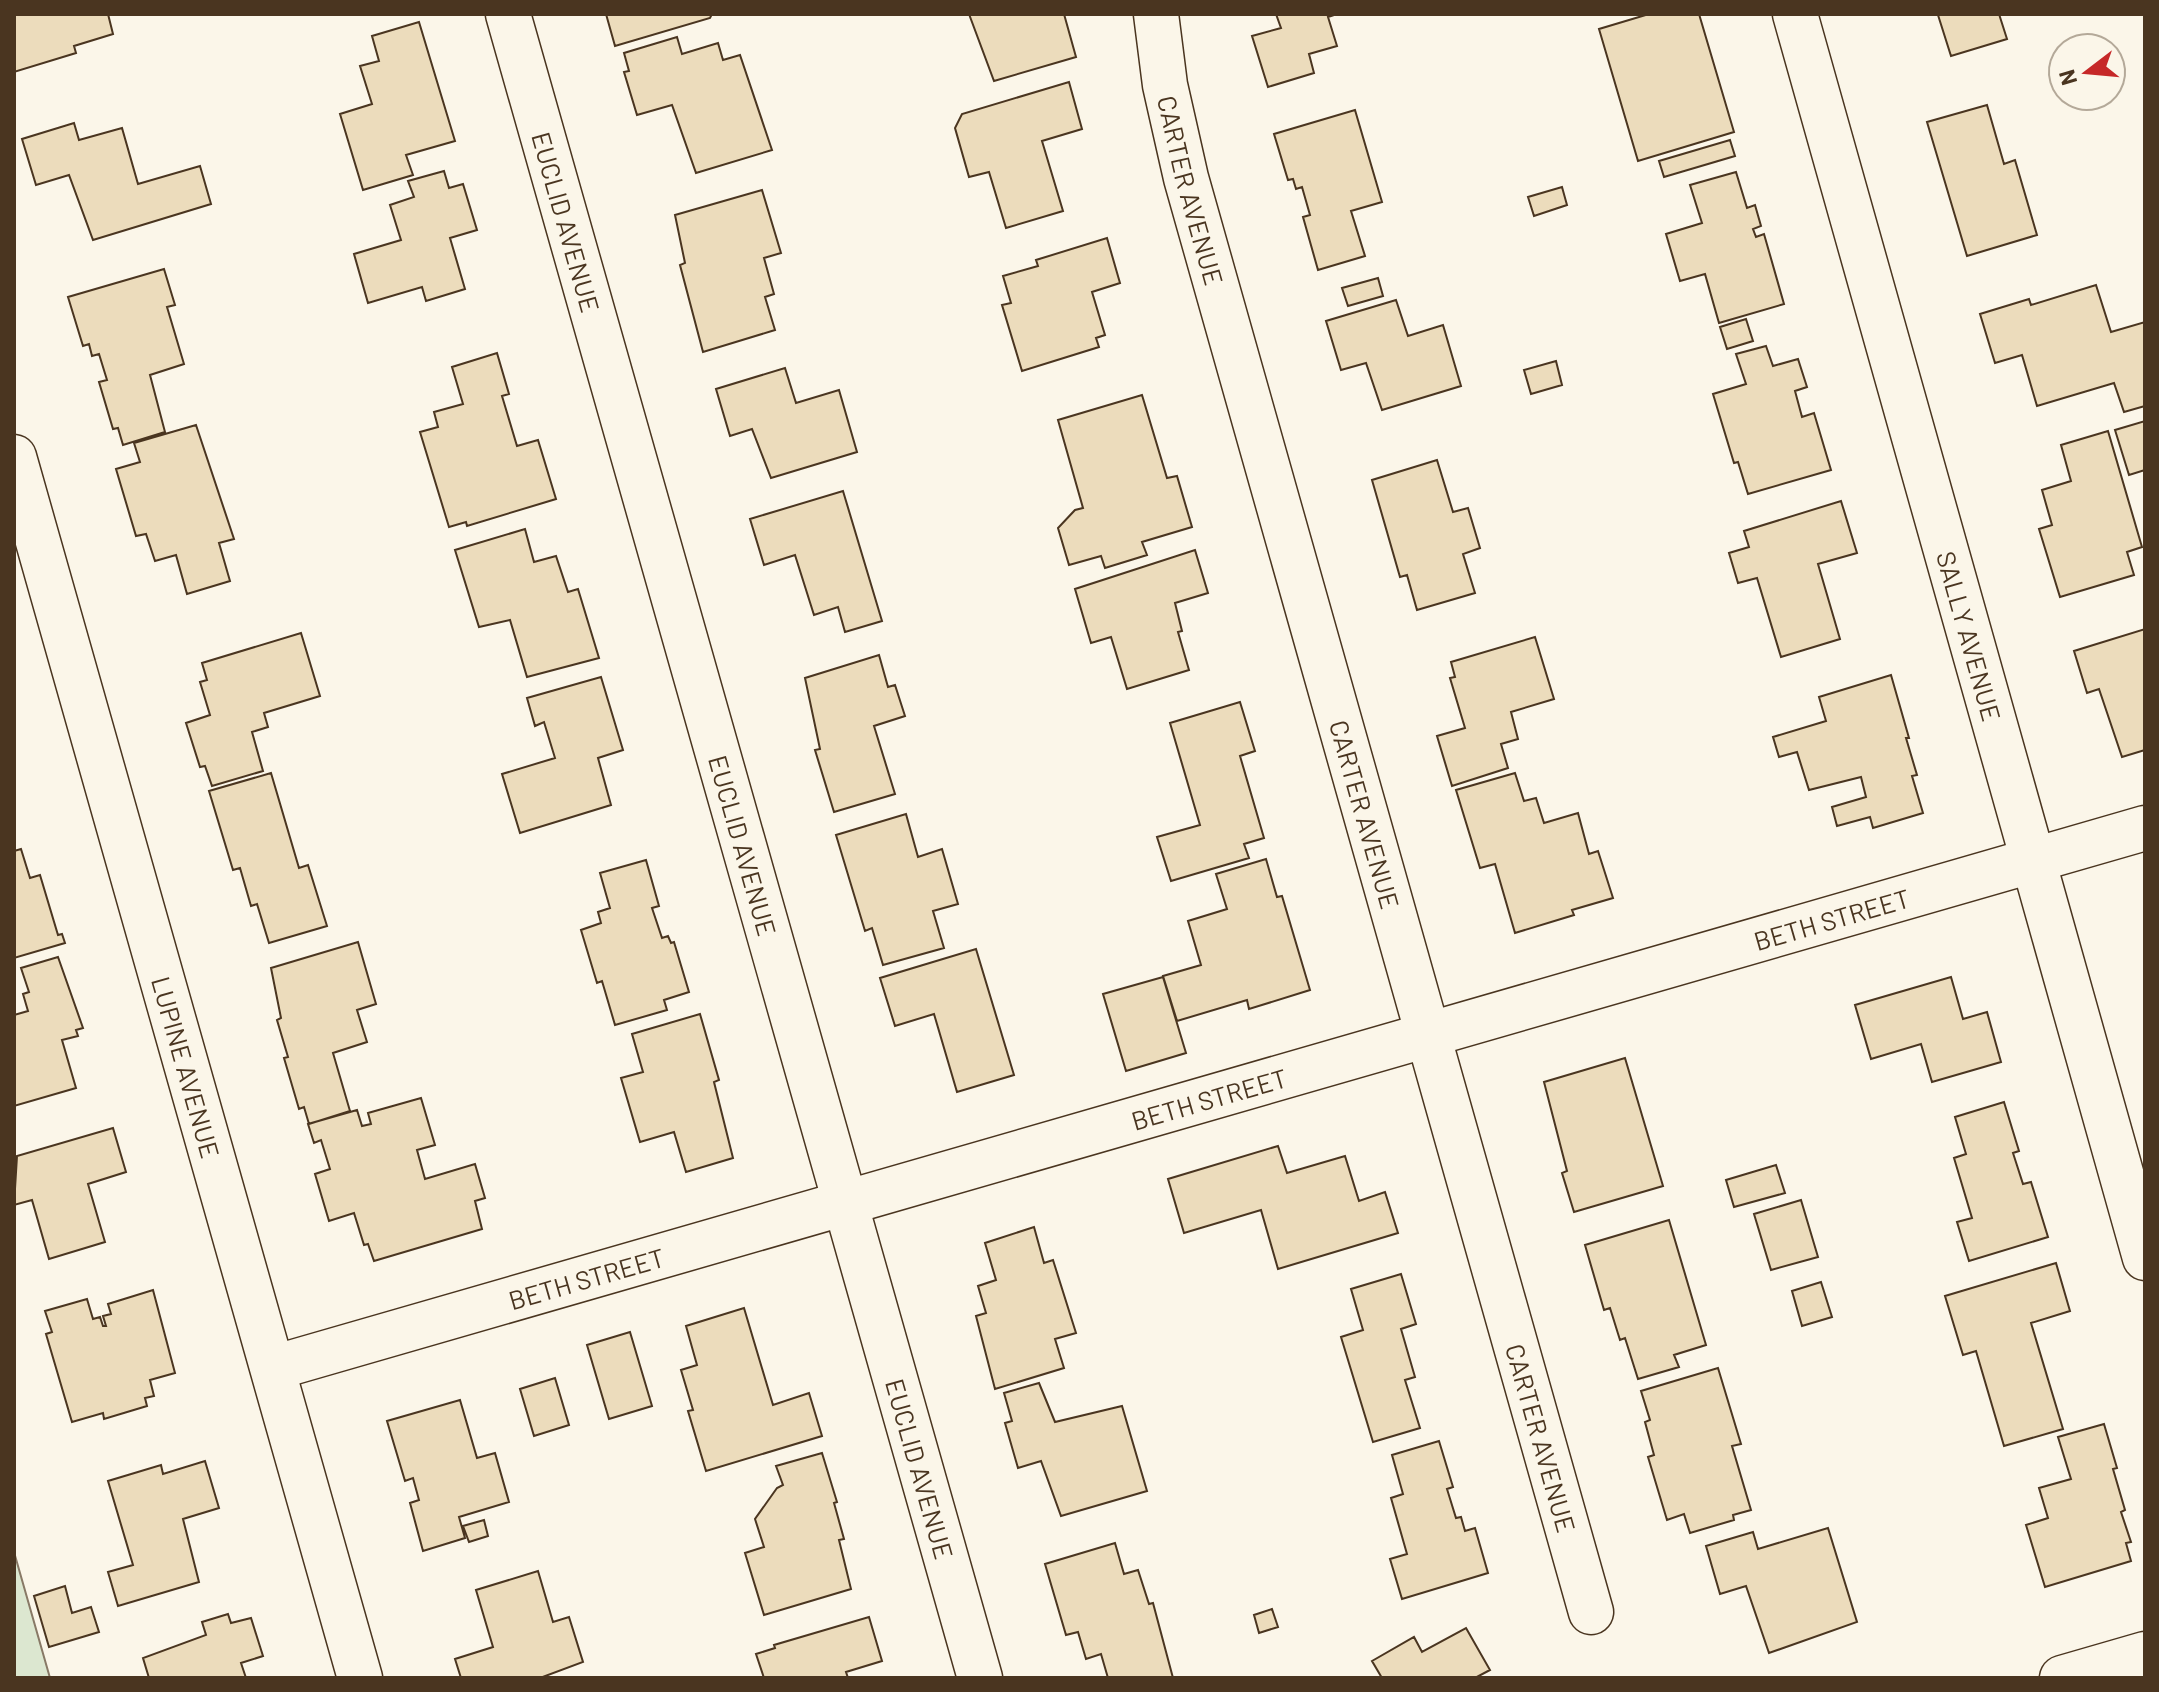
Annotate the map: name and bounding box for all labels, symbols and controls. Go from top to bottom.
north arrow [2047,32,2127,112]
text: N [2052,67,2081,88]
street label: CARTER AVENUE [1152,92,1231,288]
street label: EUCLID AVENUE [527,128,607,316]
street label: SALLY AVENUE [1931,547,2009,724]
street label: CARTER AVENUE [1324,716,1407,912]
street label: EUCLID AVENUE [703,751,784,939]
street label: BETH STREET [1750,881,1913,956]
street label: LUPINE AVENUE [146,973,227,1161]
street label: BETH STREET [1127,1061,1290,1135]
street label: BETH STREET [505,1240,668,1315]
street label: CARTER AVENUE [1500,1340,1583,1536]
street label: EUCLID AVENUE [880,1375,961,1562]

